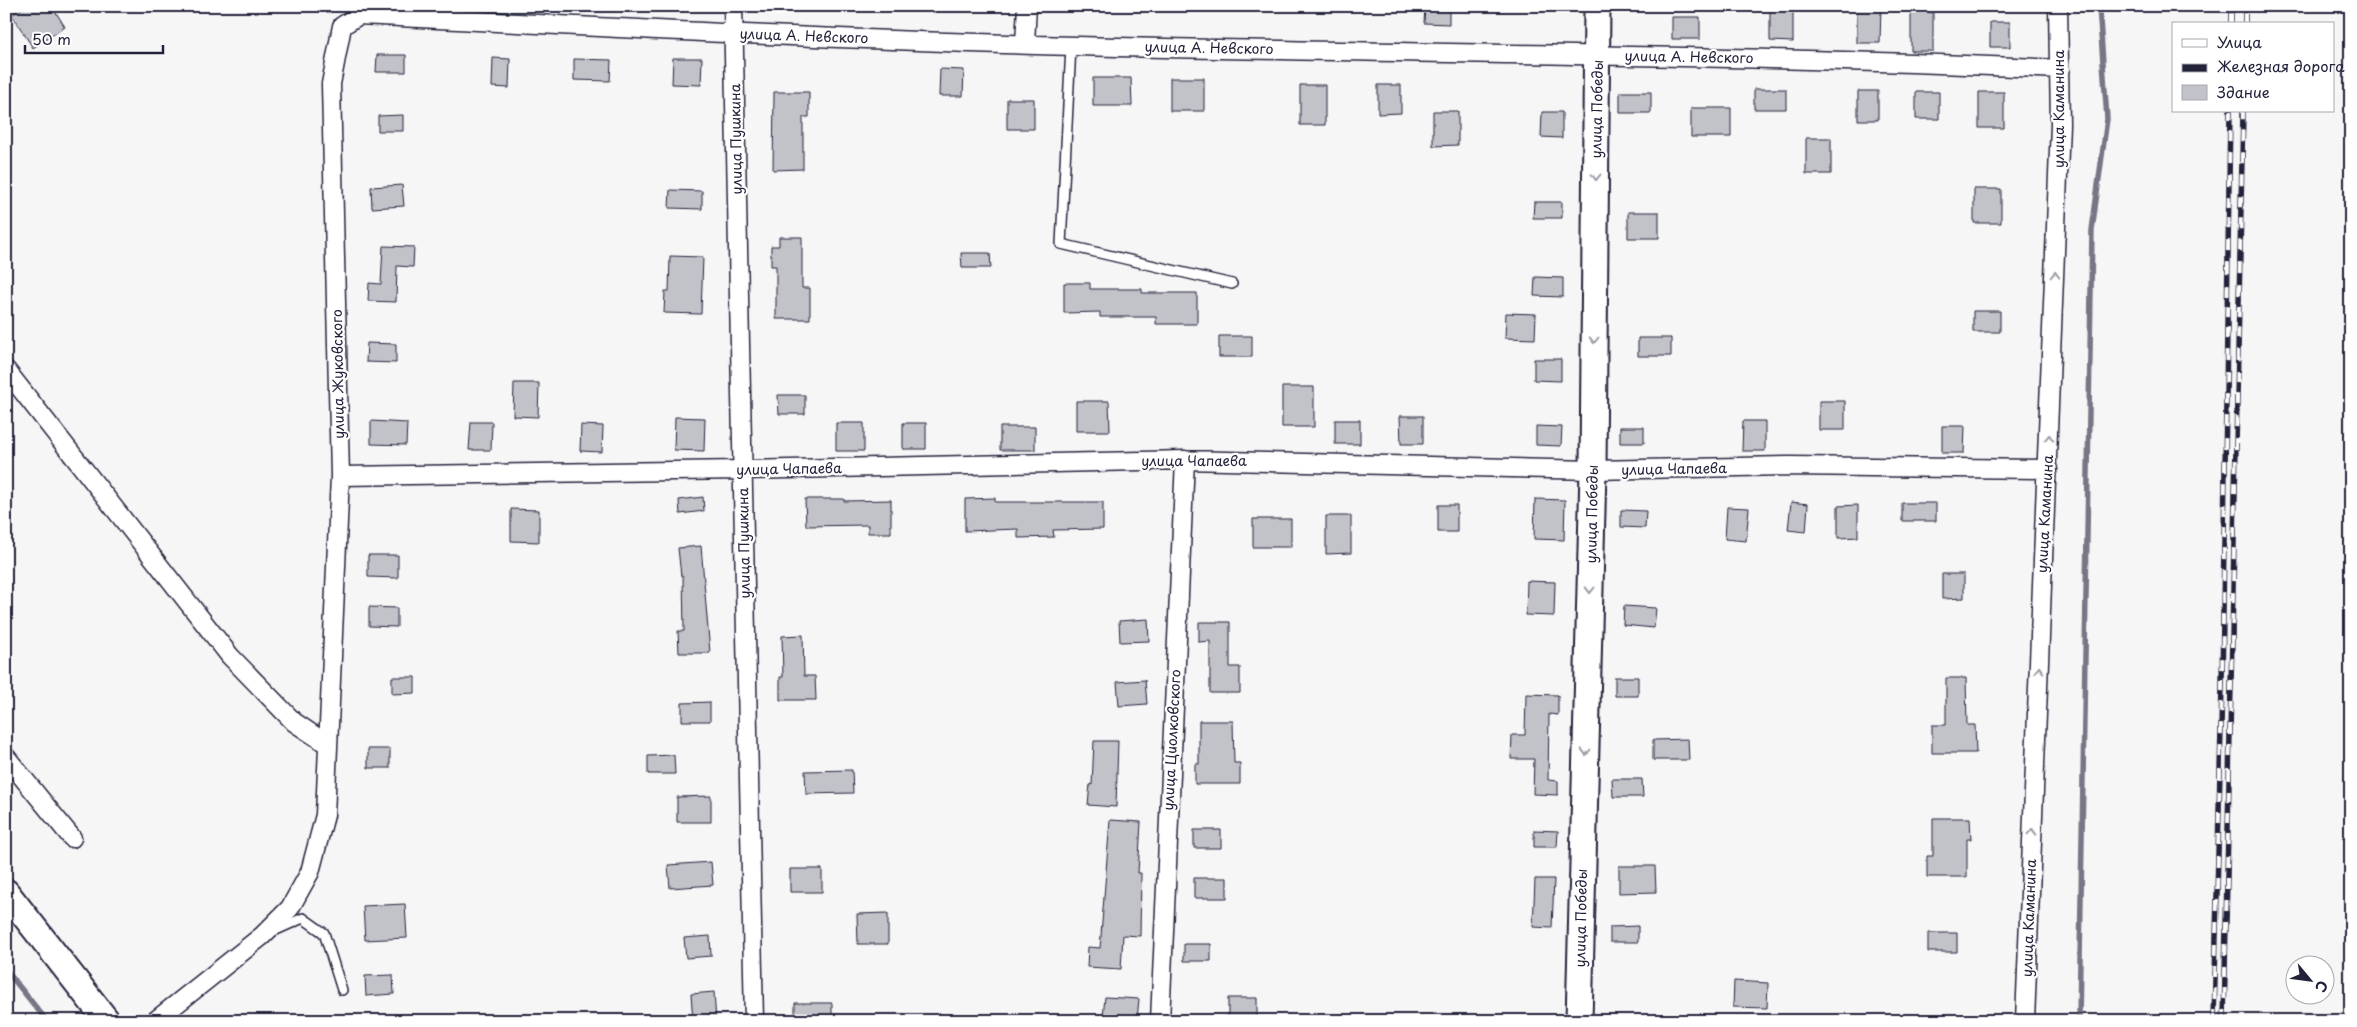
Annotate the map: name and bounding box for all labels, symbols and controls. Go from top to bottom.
scale bar [25,22,162,54]
legend [2172,22,2334,112]
street label: улица А. Невского [739,23,869,48]
text: 50 m [32,27,71,50]
text: Улица [2217,30,2262,53]
street label: улица А. Невского [1144,36,1274,59]
street label: улица А. Невского [1624,45,1754,68]
street label: улица Каманина [2048,50,2069,168]
text: Железная дорога [2217,54,2345,77]
street label: улица Победы [1585,59,1608,159]
text: Здание [2217,80,2270,103]
street label: улица Пушкина [724,83,747,195]
one-way arrow [1591,174,1601,182]
one-way arrow [2049,271,2060,279]
street label: улица Жуковского [326,309,349,439]
one-way arrow [1589,336,1599,344]
one-way arrow [2043,433,2054,441]
street label: улица Чапаева [1141,450,1247,471]
street label: улица Каманина [2031,454,2058,574]
street label: улица Чапаева [736,457,842,480]
street label: улица Чапаева [1621,457,1727,480]
street label: улица Победы [1580,464,1603,564]
street label: улица Пушкина [732,487,755,599]
one-way arrow [1584,586,1595,594]
one-way arrow [2033,666,2044,674]
street label: улица Циолковского [1157,669,1186,811]
one-way arrow [1580,749,1591,757]
one-way arrow [2027,828,2037,836]
street label: улица Каманина [2016,858,2041,977]
street label: улица Победы [1569,868,1592,968]
north arrow [2284,954,2334,1004]
text: С [2310,977,2334,996]

